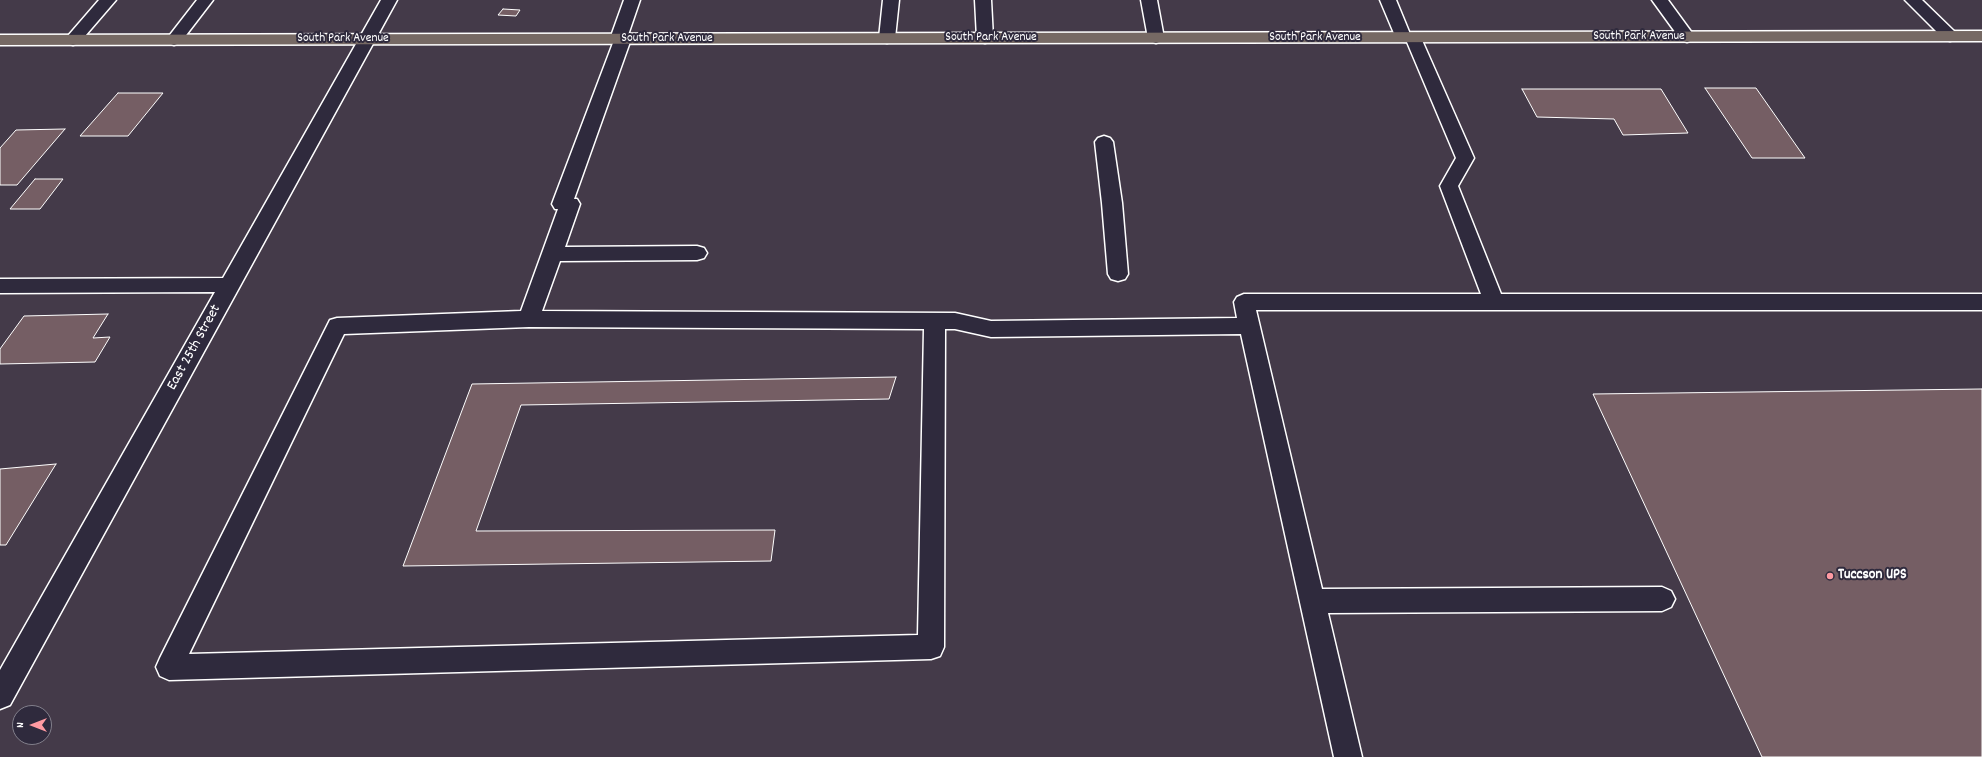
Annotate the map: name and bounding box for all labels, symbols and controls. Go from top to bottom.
street label: South Park Avenue [1593,29,1685,45]
street label: South Park Avenue [945,30,1037,46]
street label: South Park Avenue [1269,30,1361,46]
street label: South Park Avenue [297,31,389,47]
street label: South Park Avenue [621,31,713,47]
street label: East 25th Street [164,302,226,394]
place label: Tuccson UPS [1838,567,1907,585]
marker: Tuccson UPS [1825,571,1835,581]
north arrow [12,705,52,745]
text: N [13,722,29,728]

